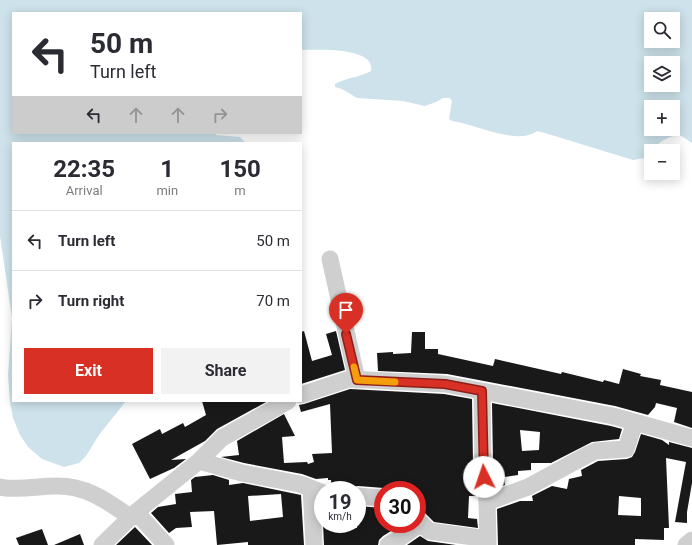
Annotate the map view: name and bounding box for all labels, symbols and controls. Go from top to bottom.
map controls [644,12,680,180]
button: search [644,12,680,48]
text: 50 m [90,27,153,60]
icon: left [24,28,76,80]
button: layers [644,56,680,92]
text: Turn left [90,61,156,82]
button: + [644,100,680,136]
icon: left [83,104,105,126]
icon: ahead [125,104,147,126]
icon: ahead [167,104,189,126]
icon: right [209,104,231,126]
button: − [644,144,680,180]
text: 22:35 [53,155,115,183]
text: 1 [160,155,174,183]
text: 150 [219,155,261,183]
text: Arrival [66,183,103,198]
text: min [156,183,178,198]
text: m [234,183,246,198]
icon: left [24,230,46,252]
text: Turn left [58,232,115,250]
text: 50 m [256,232,290,250]
icon: right [24,290,46,312]
text: Turn right [58,292,124,310]
text: 70 m [256,292,290,310]
pin [329,293,363,334]
icon: arrive [335,299,357,321]
button: Exit [24,348,153,394]
button: Share [161,348,290,394]
position arrow [463,456,505,498]
speed limit sign: 30 [374,481,426,533]
text: 19 [329,490,351,514]
text: km/h [328,511,352,522]

